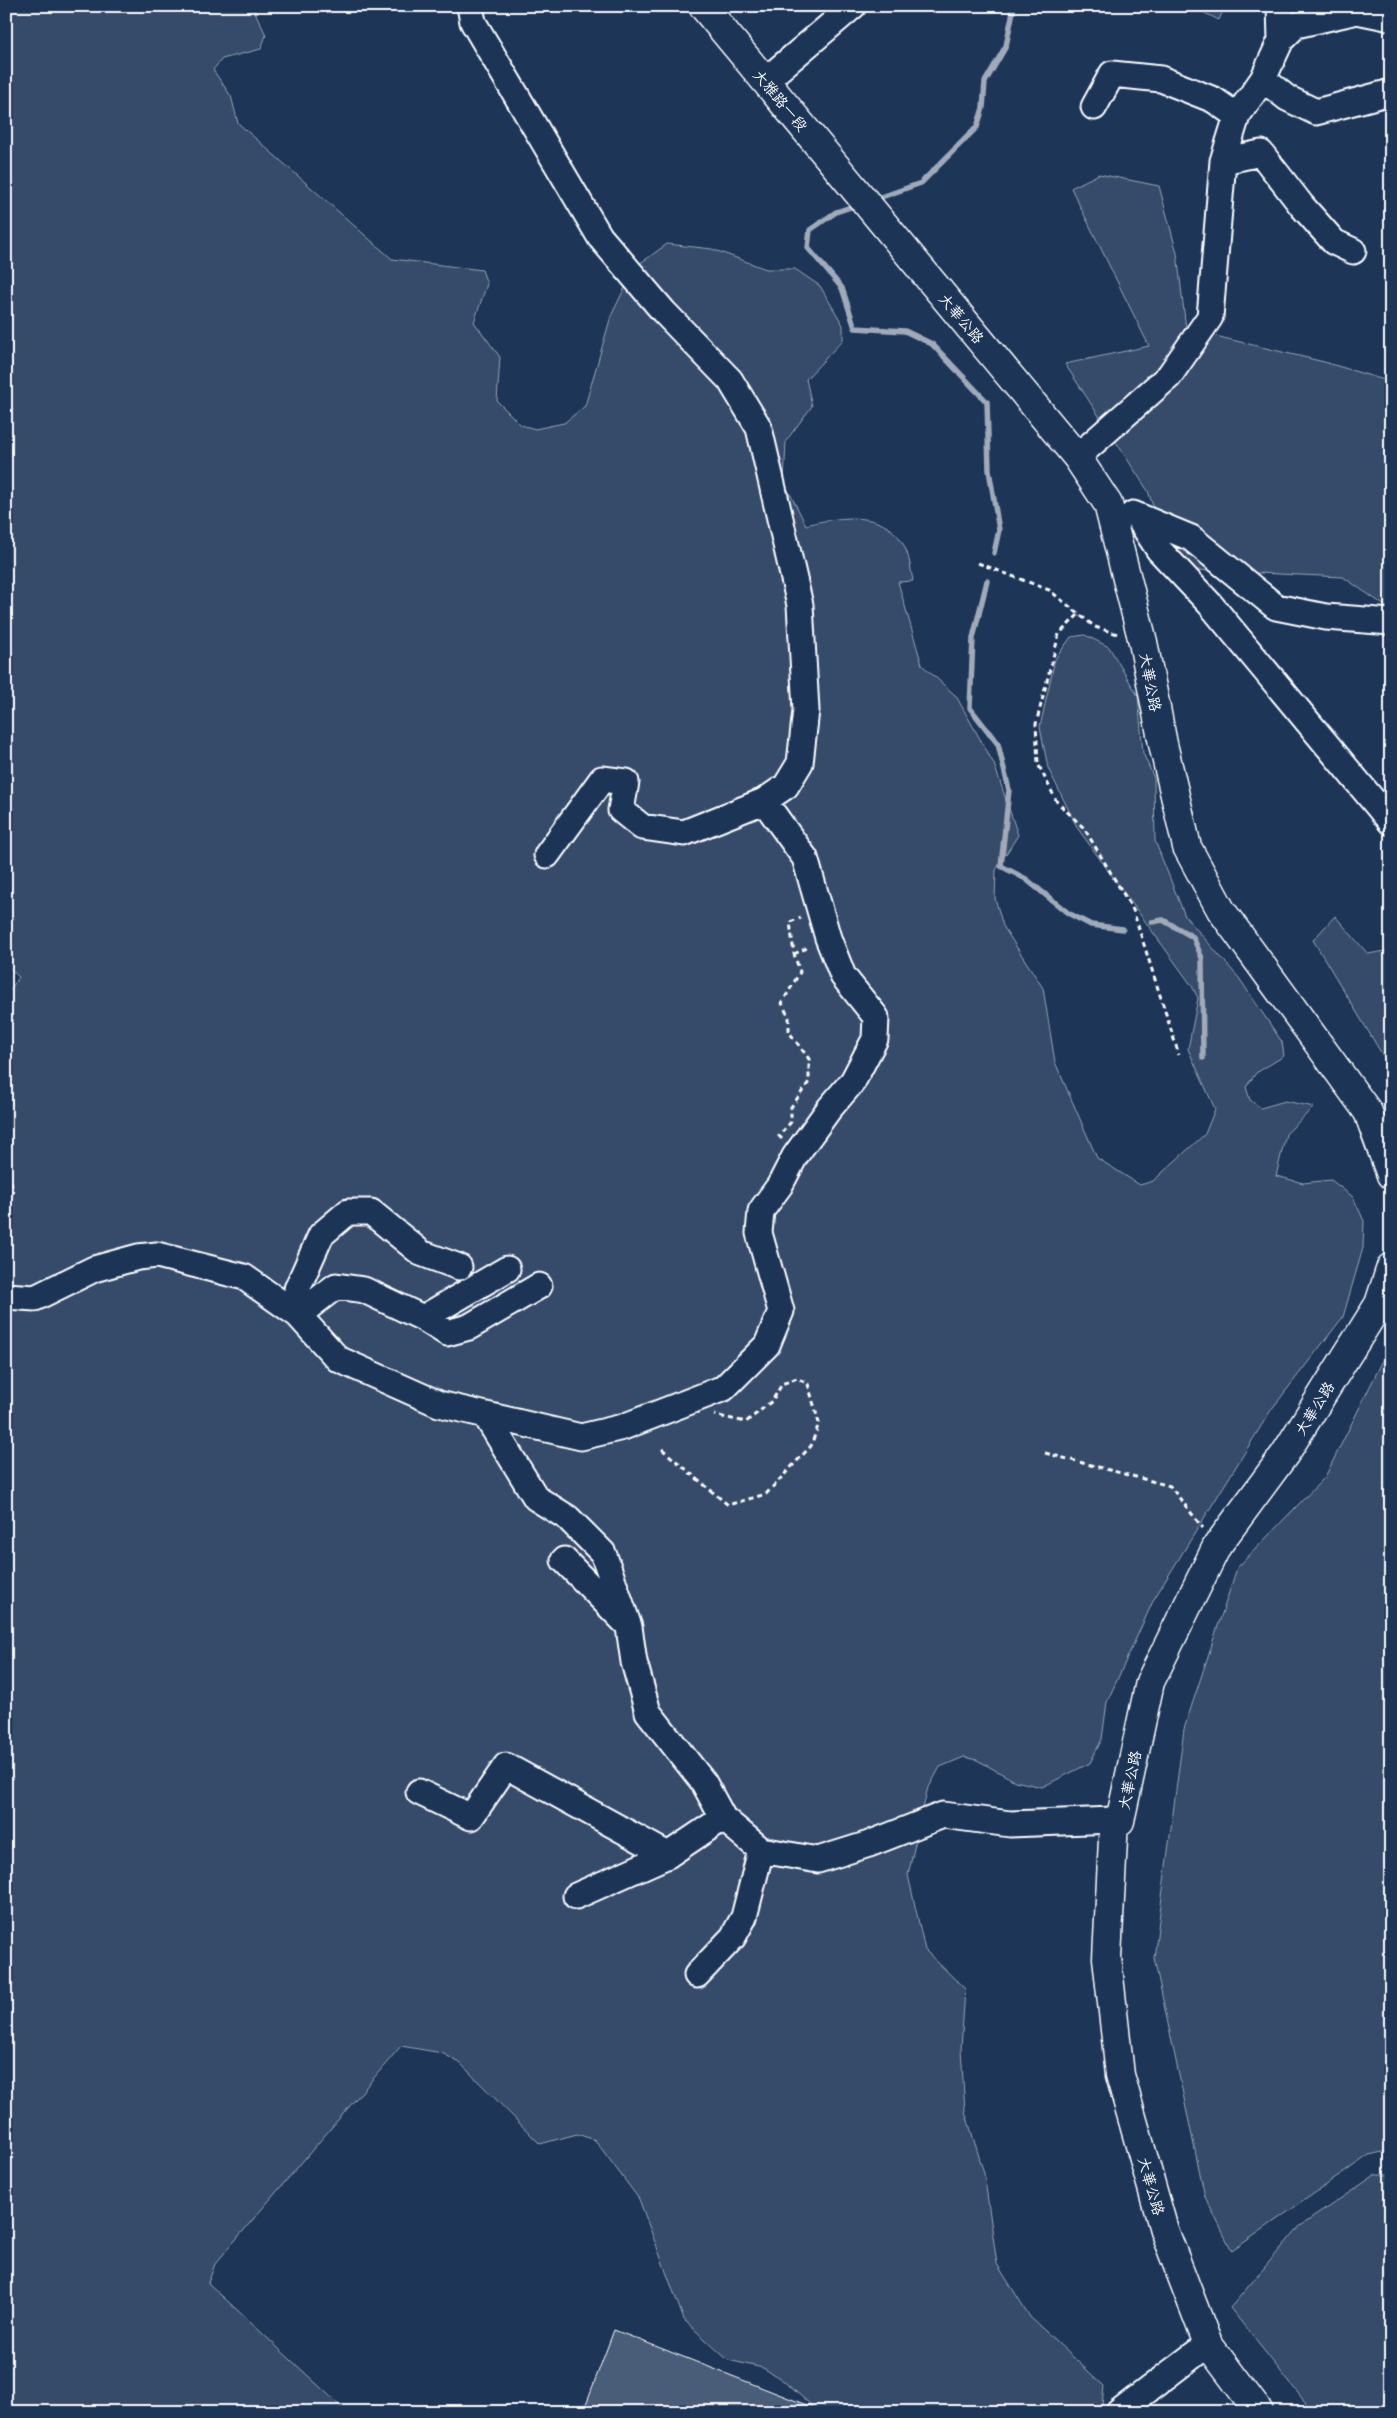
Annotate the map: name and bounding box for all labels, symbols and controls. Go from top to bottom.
street label: 大雅路一段 [749,65,813,135]
street label: 大華公路 [935,289,989,347]
street label: 大華公路 [1135,651,1167,713]
street label: 大華公路 [1290,1377,1338,1439]
street label: 大華公路 [1113,1749,1145,1811]
street label: 大華公路 [1134,2154,1170,2218]

